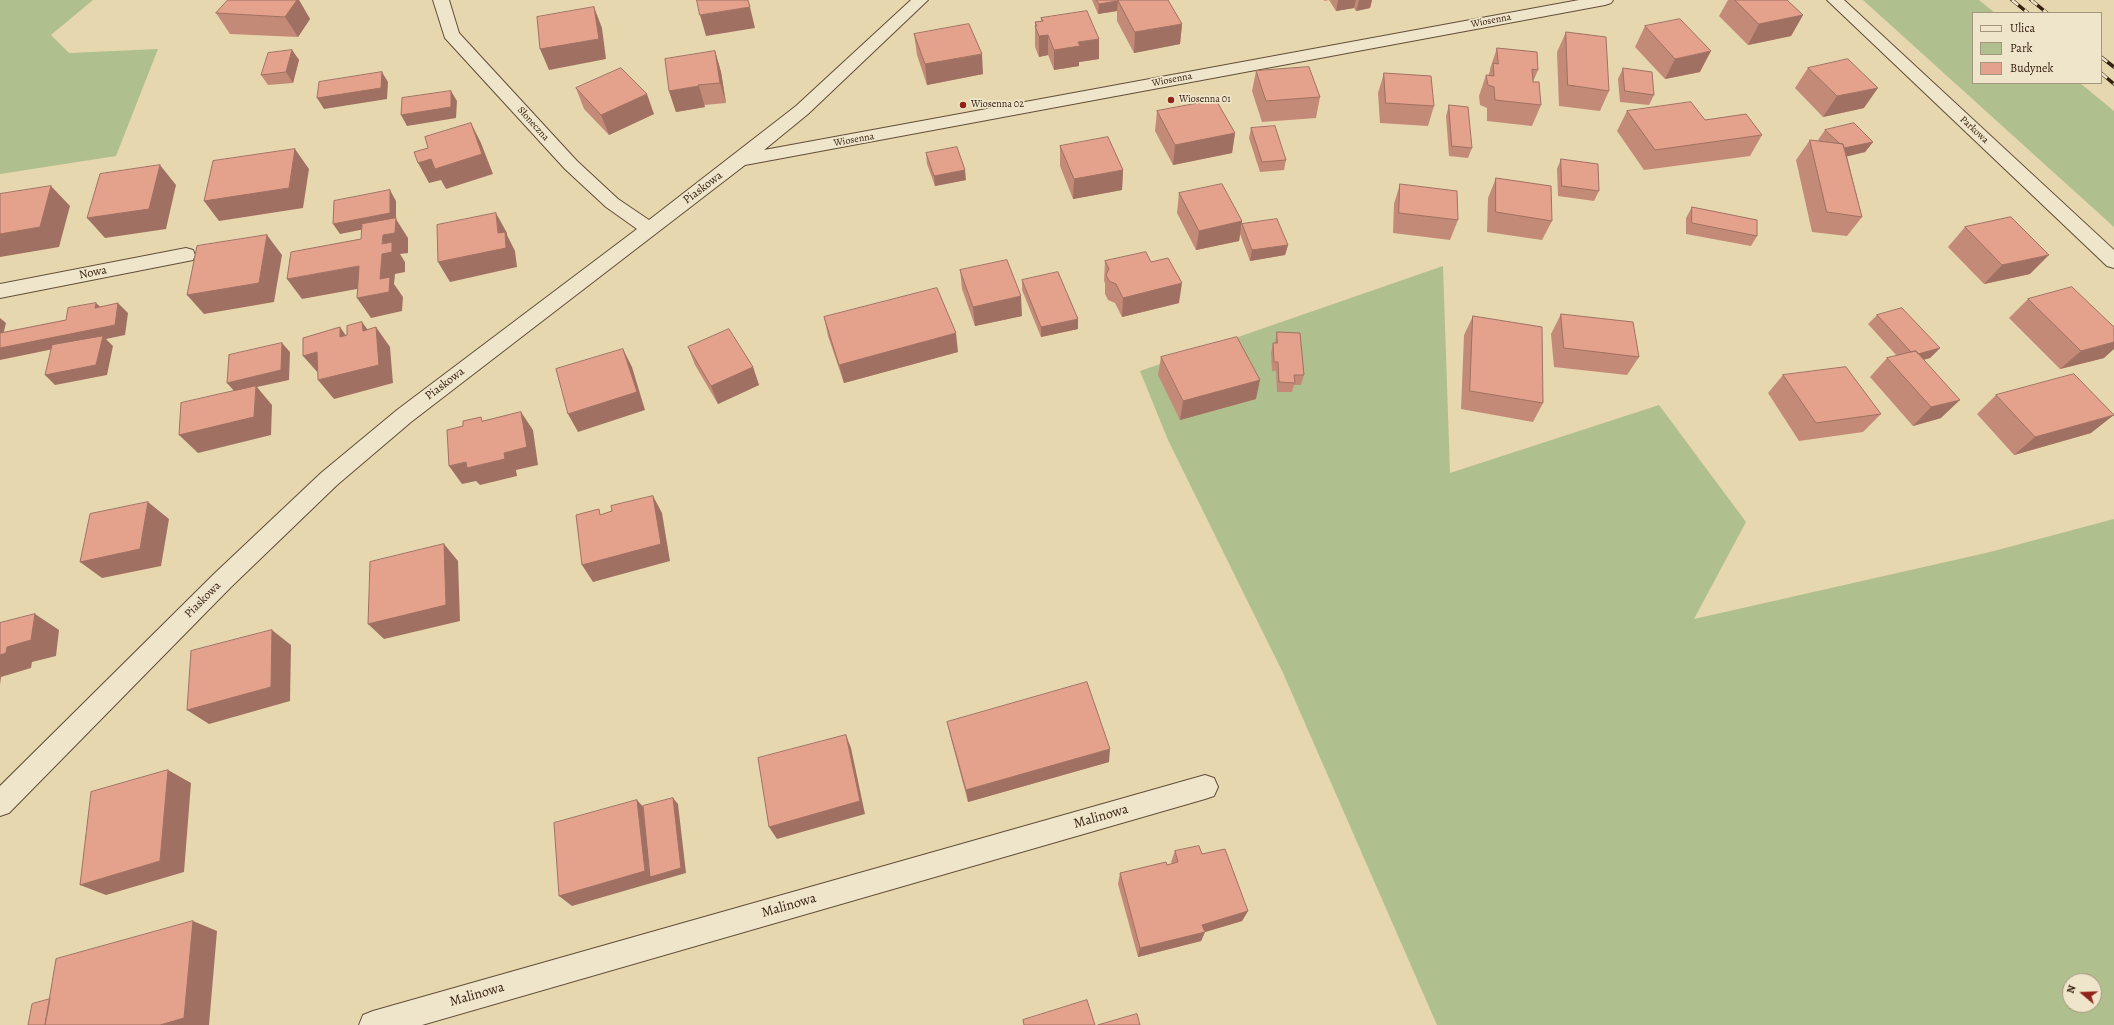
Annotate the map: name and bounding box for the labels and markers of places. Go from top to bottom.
place label: Wiosenna 01 [1179,94,1231,106]
marker: Wiosenna 01 [1166,95,1176,105]
place label: Wiosenna 02 [971,99,1024,111]
marker: Wiosenna 02 [958,100,968,110]

